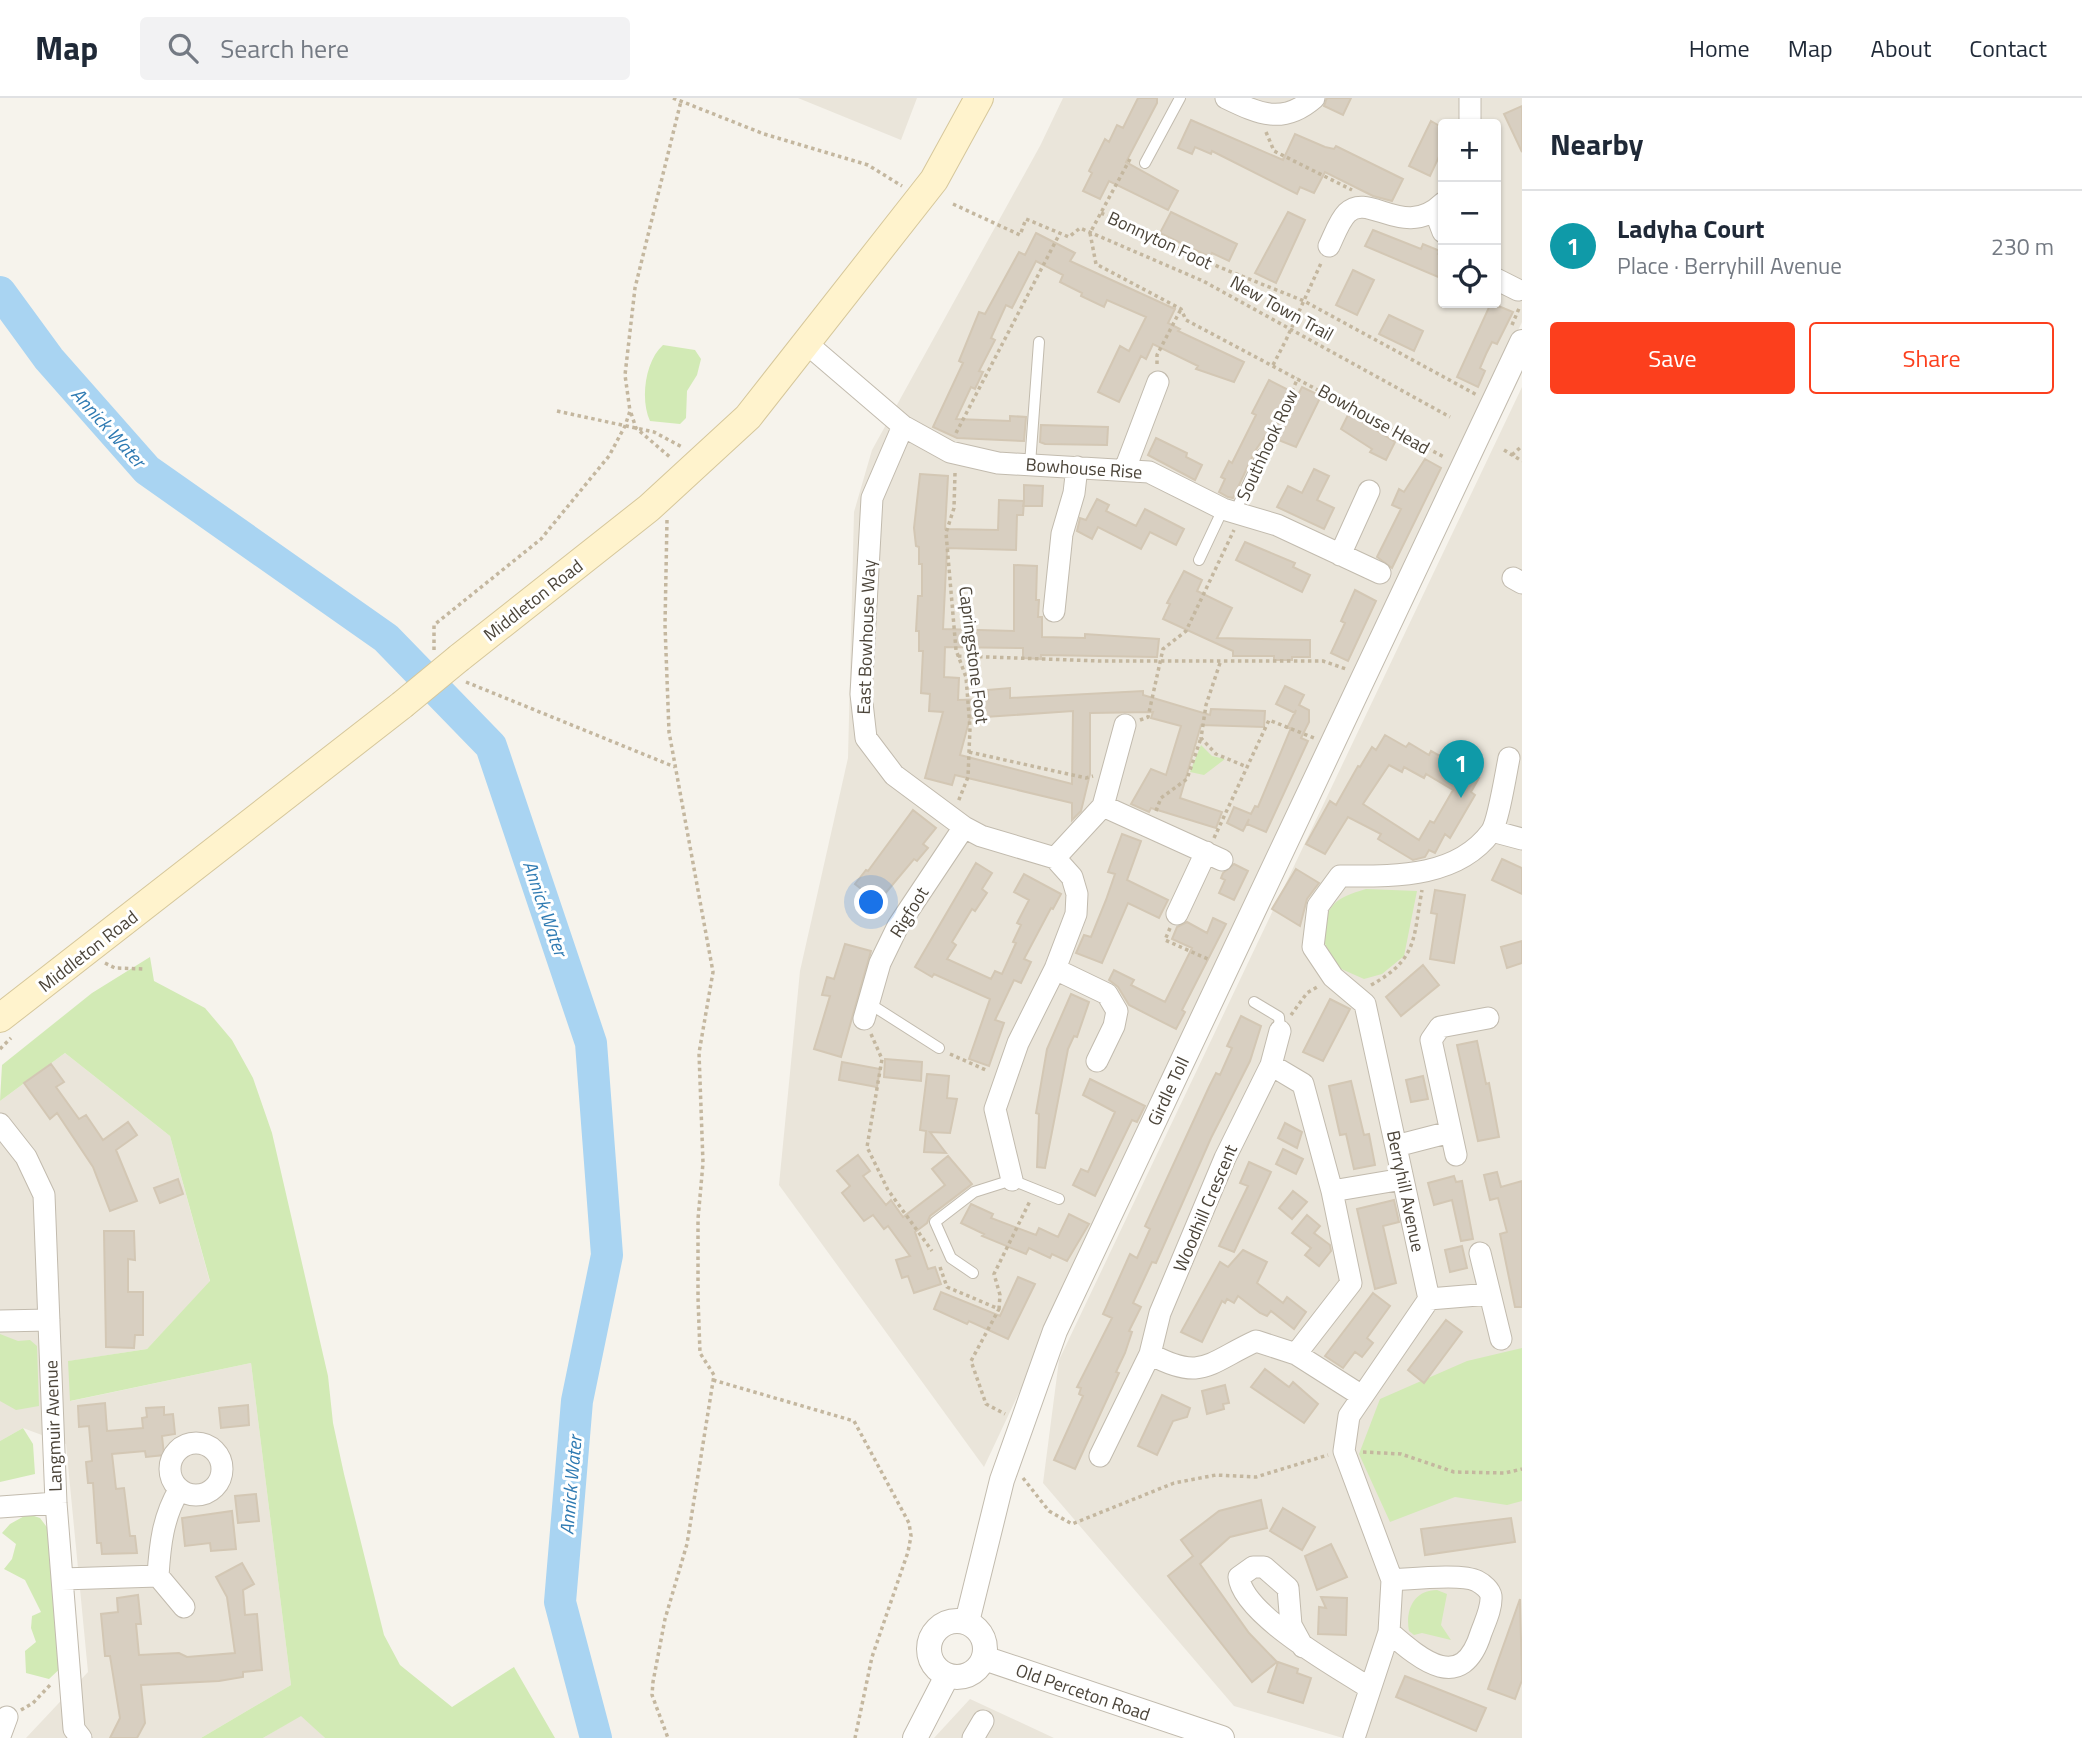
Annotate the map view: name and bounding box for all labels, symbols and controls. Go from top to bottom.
search box [140,17,630,80]
text: Map [35,23,98,73]
icon: search [164,29,202,67]
text: Search here [220,29,349,68]
text: Home [1689,30,1750,66]
text: Map [1788,30,1833,66]
text: About [1871,30,1931,66]
text: Contact [1969,30,2047,66]
map controls [1438,119,1501,308]
button: + [1438,119,1501,182]
text: Nearby [1550,121,1643,167]
button: − [1438,182,1501,245]
street label: Bonnyton Foot [1103,204,1217,276]
text: Ladyha Court [1617,209,1764,248]
text: 1 [1567,229,1579,264]
text: 230 m [1991,229,2054,264]
button: locate [1438,245,1501,308]
text: Place · Berryhill Avenue [1617,248,1842,283]
street label: New Town Trail [1225,268,1339,348]
button: Save [1550,322,1795,394]
button: Share [1809,322,2054,394]
street label: Bowhouse Head [1313,377,1435,461]
water label: Annick Water [65,380,154,475]
street label: Southhook Row [1229,385,1305,505]
street label: Bowhouse Rise [1025,450,1143,486]
street label: Middleton Road [478,553,588,647]
street label: East Bowhouse Way [850,559,882,715]
street label: Capringstone Foot [952,585,996,726]
pin: 1 [1438,740,1484,798]
water label: Annick Water [516,856,577,962]
street label: Rigfoot [883,881,935,943]
your location [854,885,888,919]
street label: Middleton Road [33,904,143,998]
street label: Girdle Toll [1140,1052,1196,1130]
street label: Berryhill Avenue [1380,1128,1432,1254]
street label: Woodhill Crescent [1166,1140,1244,1276]
street label: Langmuir Avenue [37,1360,69,1492]
water label: Annick Water [551,1432,589,1536]
street label: Old Perceton Road [1012,1656,1154,1728]

